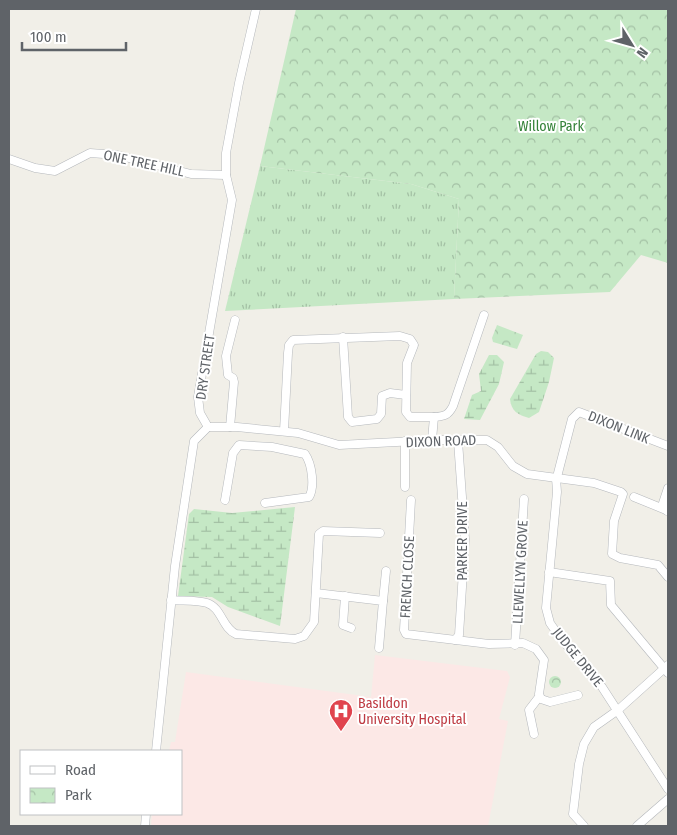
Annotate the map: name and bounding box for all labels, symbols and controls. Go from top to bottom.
scale bar [22,20,126,52]
north arrow [607,20,657,70]
text: 100 m [30,28,67,46]
text: N [633,44,651,61]
park label: Willow Park [518,118,584,135]
street label: ONE TREE HILL [102,147,186,180]
street label: DRY STREET [192,333,219,401]
street label: DIXON LINK [586,407,653,448]
street label: DIXON ROAD [405,432,477,451]
street label: PARKER DRIVE [454,501,471,581]
street label: LLEWELLYN GROVE [509,519,532,624]
street label: FRENCH CLOSE [397,535,418,619]
street label: JUDGE DRIVE [549,624,607,691]
place label: Basildon University Hospital [358,695,466,728]
hospital icon: Basildon University Hospital [328,698,354,732]
legend [20,750,182,815]
text: Road [65,761,96,779]
text: Park [65,786,92,804]

